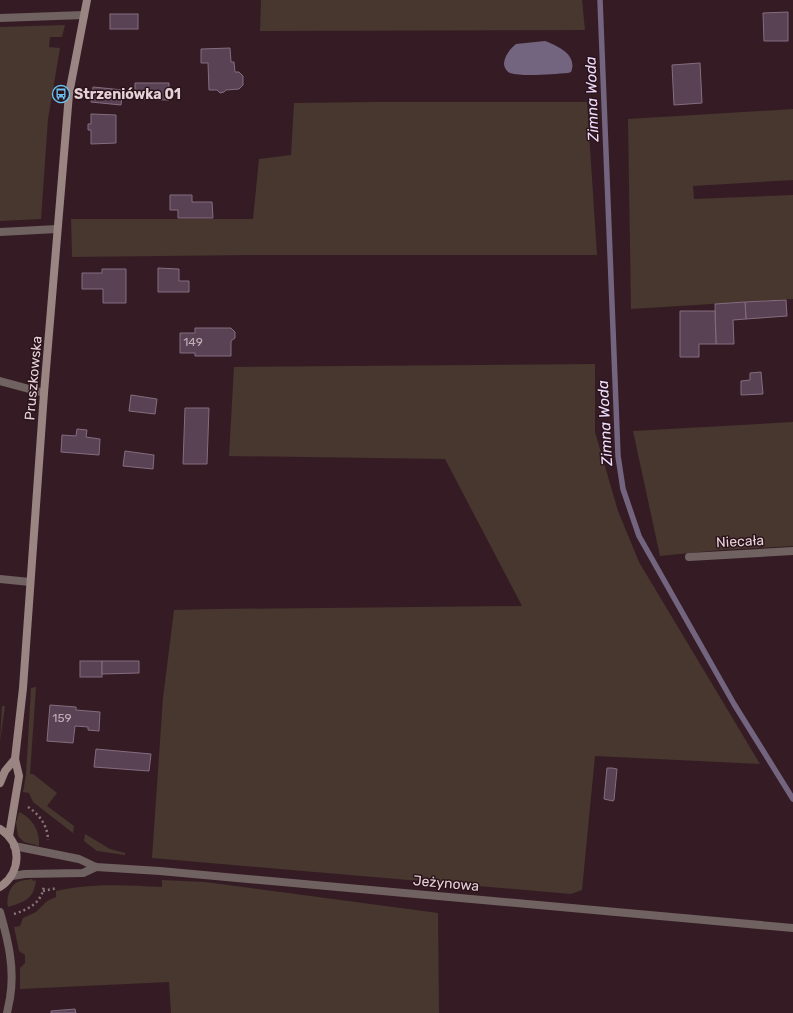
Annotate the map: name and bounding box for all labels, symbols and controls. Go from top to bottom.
water label: Zimna Woda [582,56,603,143]
bus stop icon: Strzeniówka 01 [51,84,71,104]
place label: Strzeniówka 01 [74,86,181,103]
street label: Pruszkowska [21,335,46,421]
house number: 149 [183,335,203,349]
water label: Zimna Woda [594,380,616,467]
street label: Niecała [716,532,764,551]
house number: 159 [52,711,72,725]
street label: Jeżynowa [412,872,480,895]

